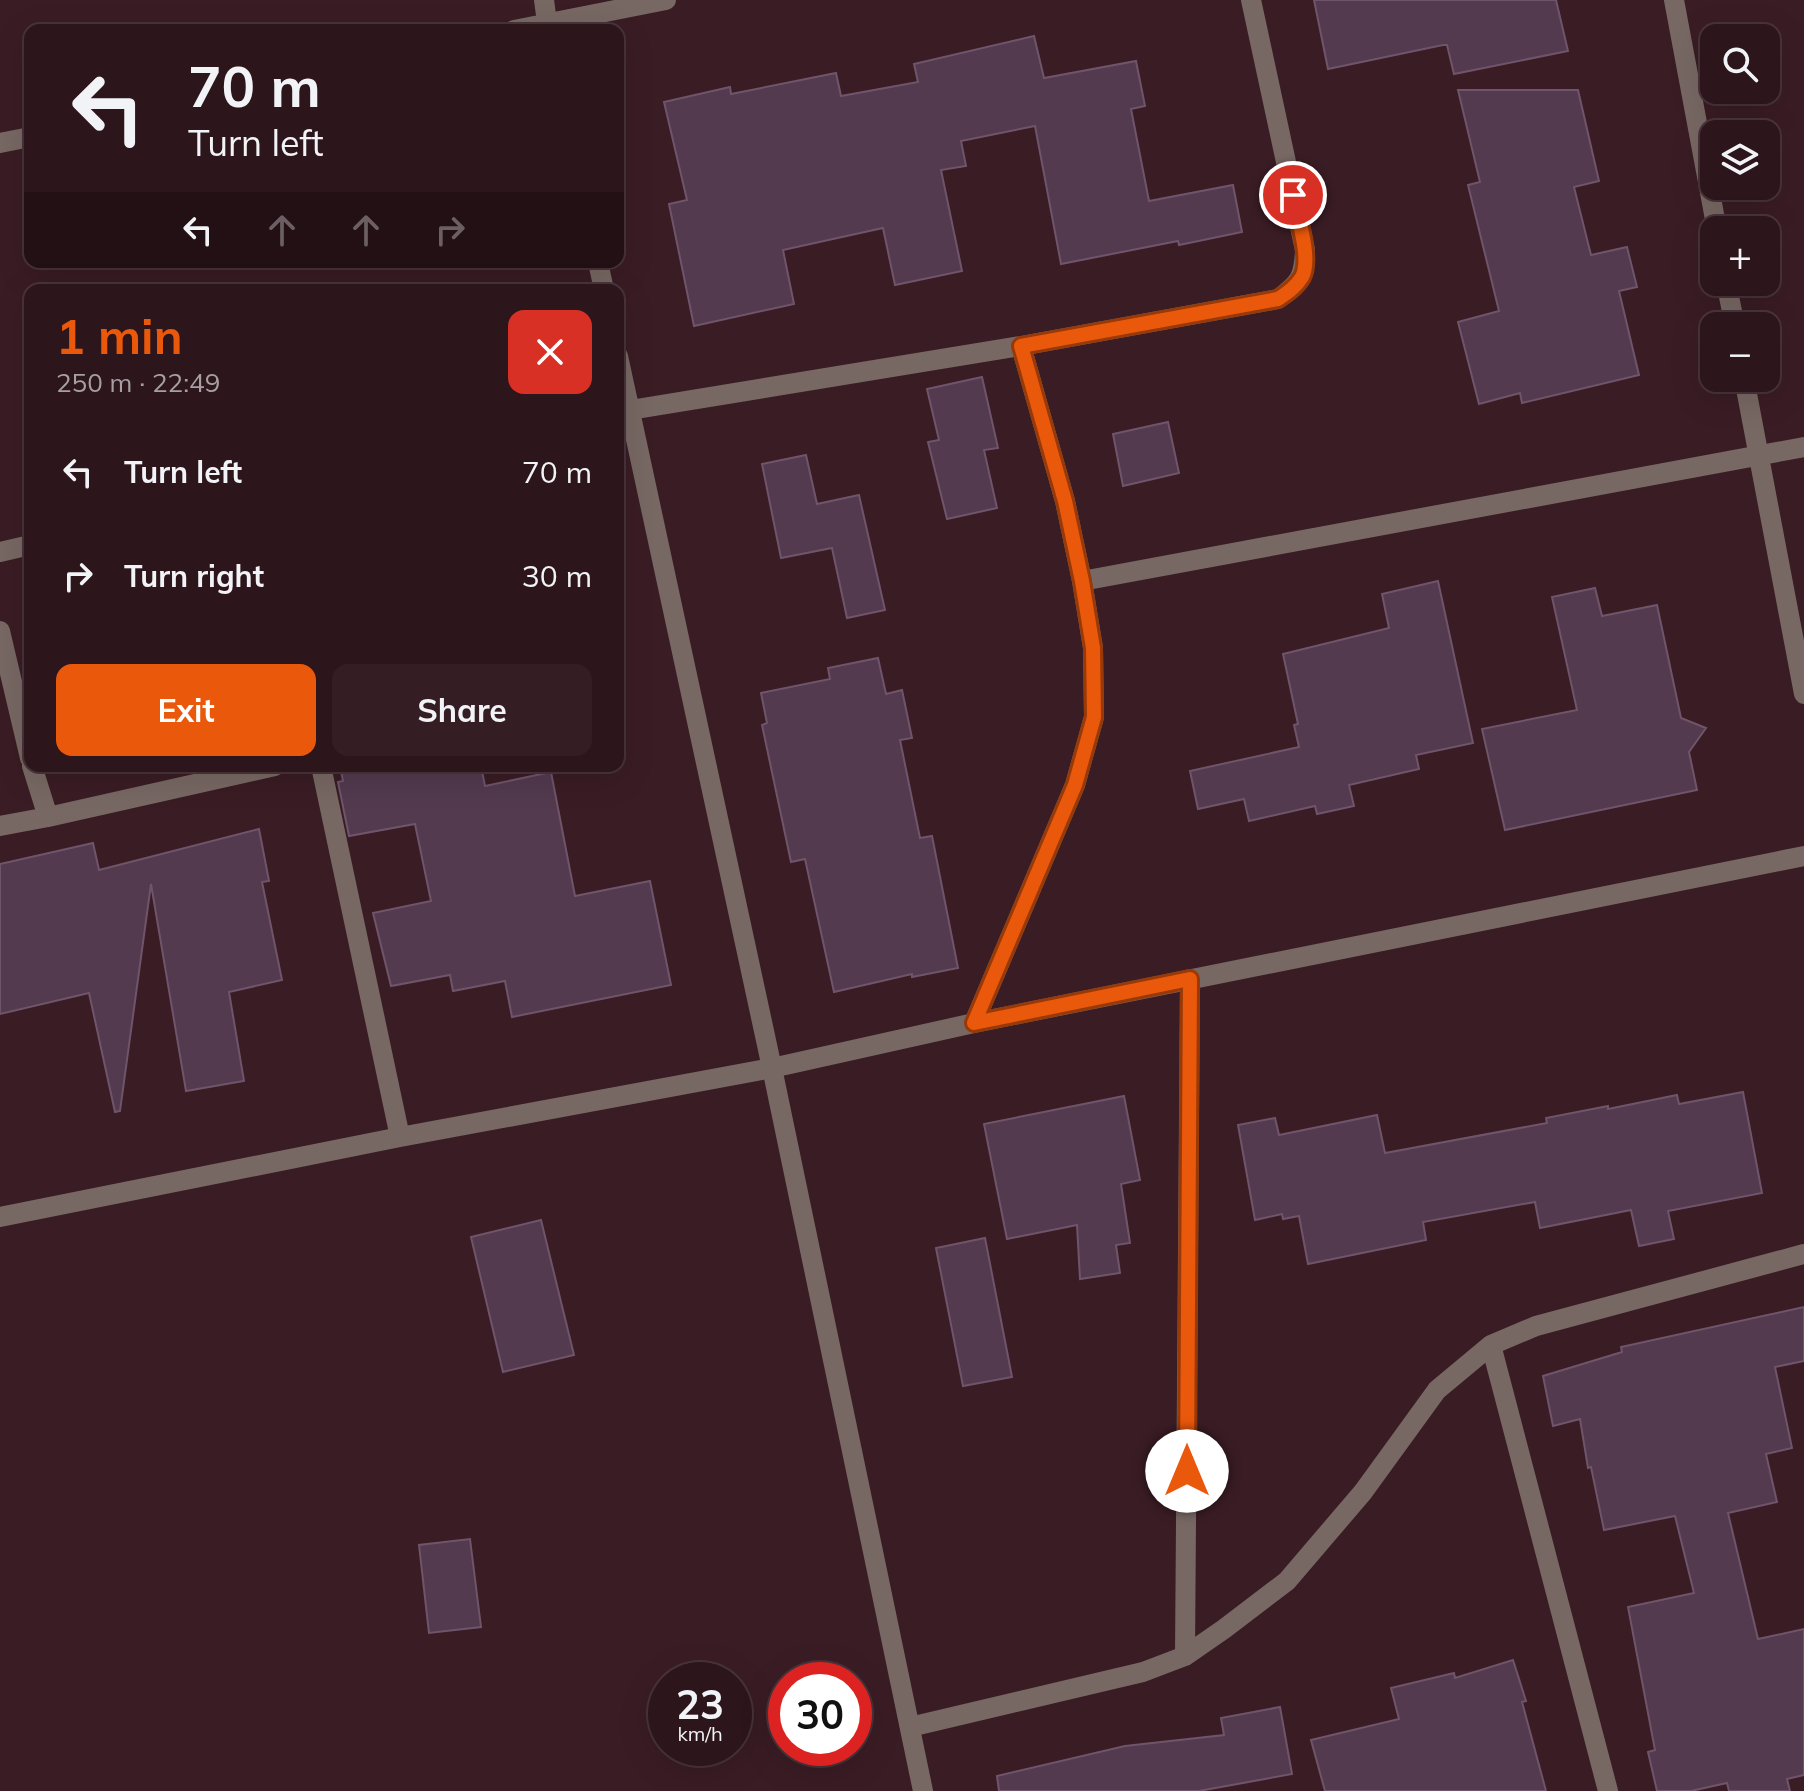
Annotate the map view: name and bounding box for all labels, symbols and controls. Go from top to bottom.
map controls [1700,24,1780,392]
button: search [1700,24,1780,104]
text: 70 m [188,51,321,121]
icon: left [56,56,160,160]
text: Turn left [188,120,324,165]
button: layers [1700,120,1780,200]
pin [1259,161,1327,229]
icon: arrive [1271,173,1315,217]
icon: left [176,208,220,252]
icon: ahead [260,208,304,252]
icon: ahead [344,208,388,252]
icon: right [428,208,472,252]
button: + [1700,216,1780,296]
text: 1 min [56,306,183,366]
button: close [508,310,592,394]
button: − [1700,312,1780,392]
text: 250 m · 22:49 [56,366,220,399]
icon: left [56,450,100,494]
text: Turn left [124,453,242,491]
text: 70 m [522,453,592,491]
icon: right [56,554,100,598]
text: Turn right [124,557,264,595]
text: 30 m [522,557,592,595]
button: Exit [56,664,316,756]
button: Share [332,664,592,756]
position arrow [1145,1429,1229,1513]
speed limit sign: 30 [768,1662,872,1766]
text: 23 [676,1679,724,1729]
text: km/h [677,1721,723,1746]

